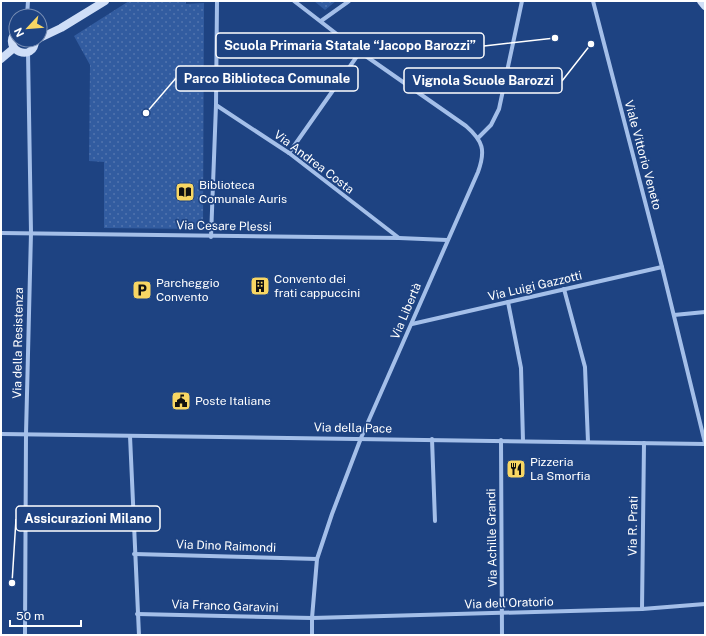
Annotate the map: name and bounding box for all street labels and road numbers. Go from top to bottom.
street label: Viale Vittorio Veneto [622,99,664,212]
street label: Via Andrea Costa [271,127,357,197]
street label: Via Cesare Plessi [176,218,272,234]
street label: Via Luigi Gazzotti [487,268,583,304]
street label: Via Libertà [388,281,424,341]
street label: Via della Resistenza [10,287,26,399]
street label: Via della Pace [314,420,393,436]
street label: Via Achille Grandi [484,488,500,588]
street label: Via R. Prati [625,496,641,556]
street label: Via Dino Raimondi [176,537,276,555]
street label: Via dell'Oratorio [464,594,554,612]
street label: Via Franco Garavini [171,597,279,615]

